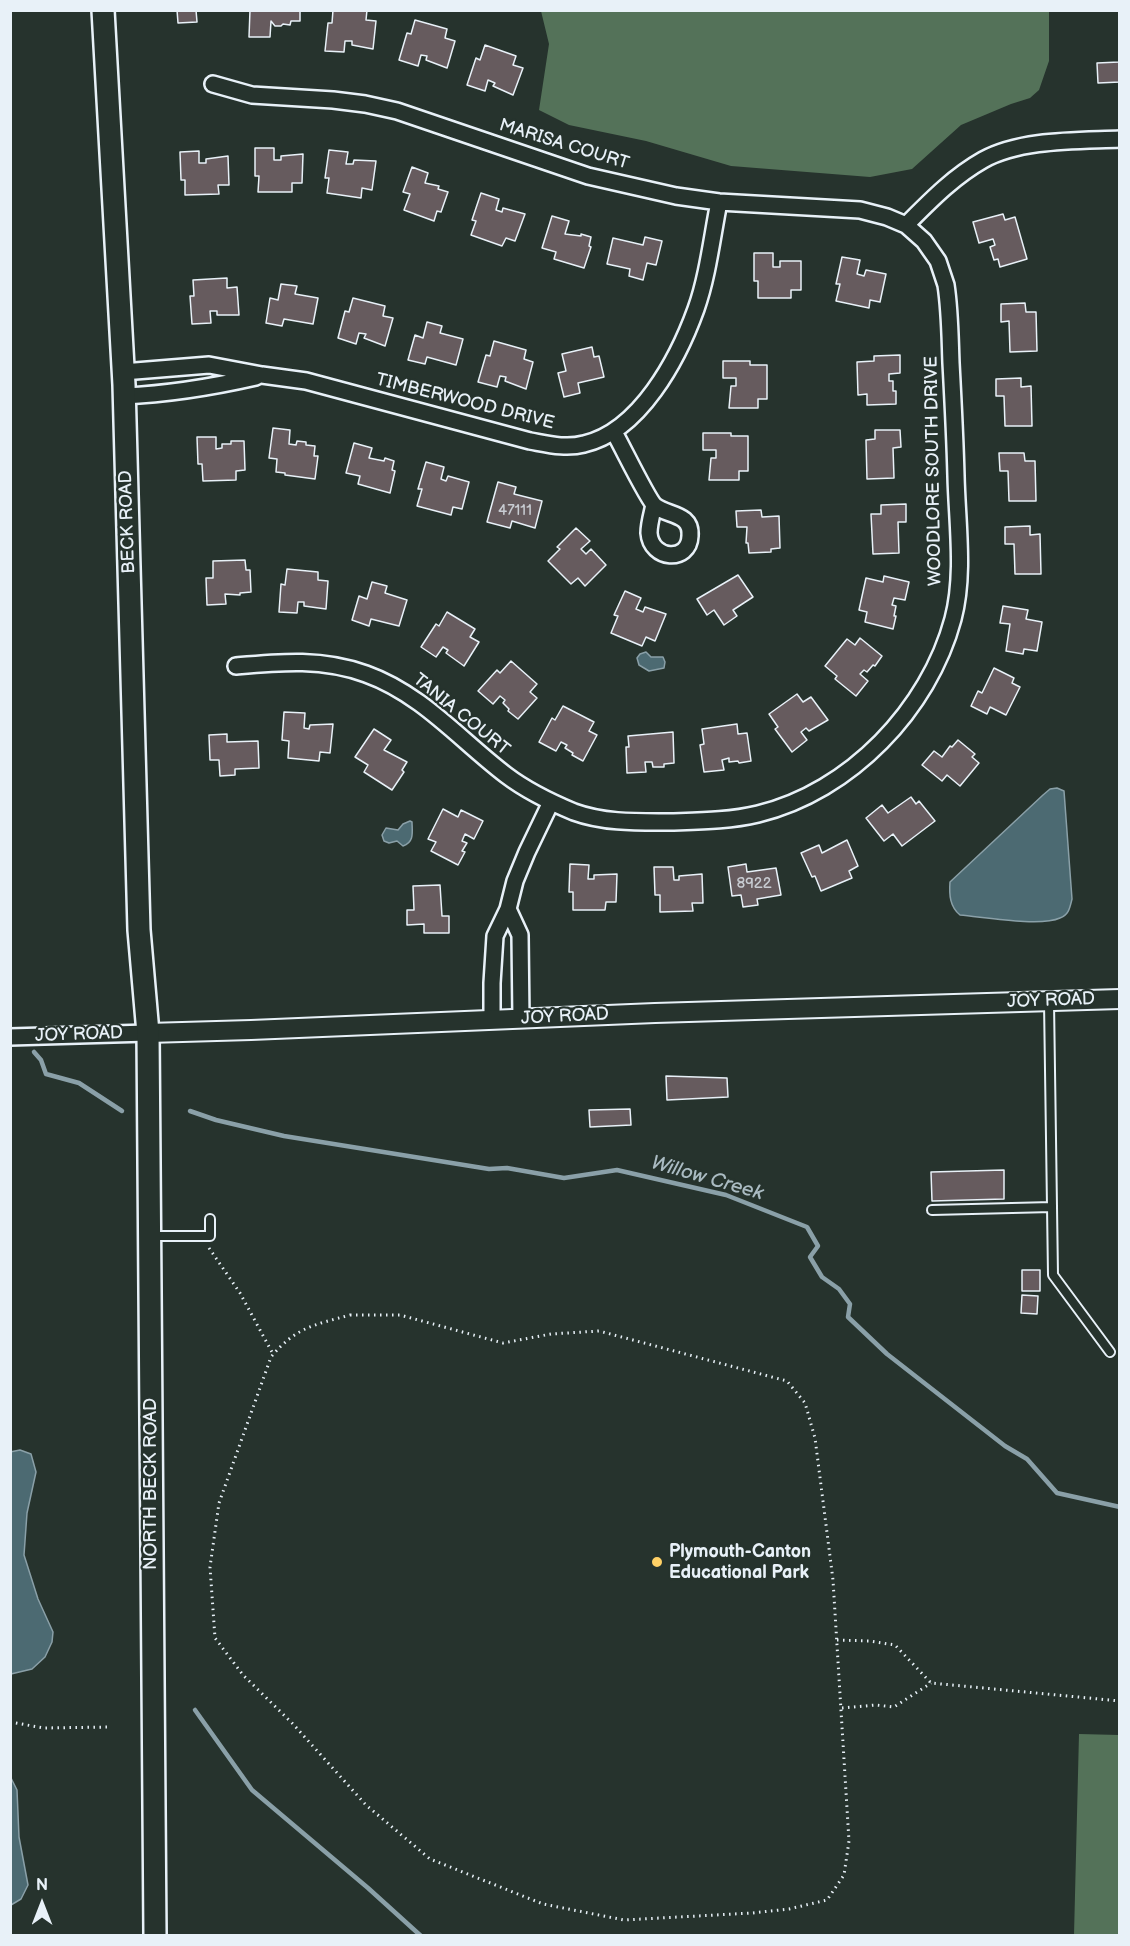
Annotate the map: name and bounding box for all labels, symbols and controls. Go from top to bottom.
street label: MARISA COURT [496,115,632,175]
street label: WOODLORE SOUTH DRIVE [921,356,947,586]
street label: TIMBERWOOD DRIVE [374,369,556,435]
street label: BECK ROAD [115,470,141,574]
house number: 47111 [498,502,532,520]
street label: TANIA COURT [408,669,514,761]
house number: 8922 [736,875,772,893]
street label: JOY ROAD [1007,989,1095,1013]
street label: JOY ROAD [521,1004,609,1030]
street label: JOY ROAD [35,1023,123,1047]
water label: Willow Creek [648,1152,766,1206]
street label: NORTH BECK ROAD [140,1398,162,1570]
place label: Plymouth-Canton Educational Park [669,1541,811,1584]
marker: Plymouth-Canton Educational Park [650,1555,664,1569]
north arrow [12,1874,72,1934]
text: N [36,1876,48,1895]

